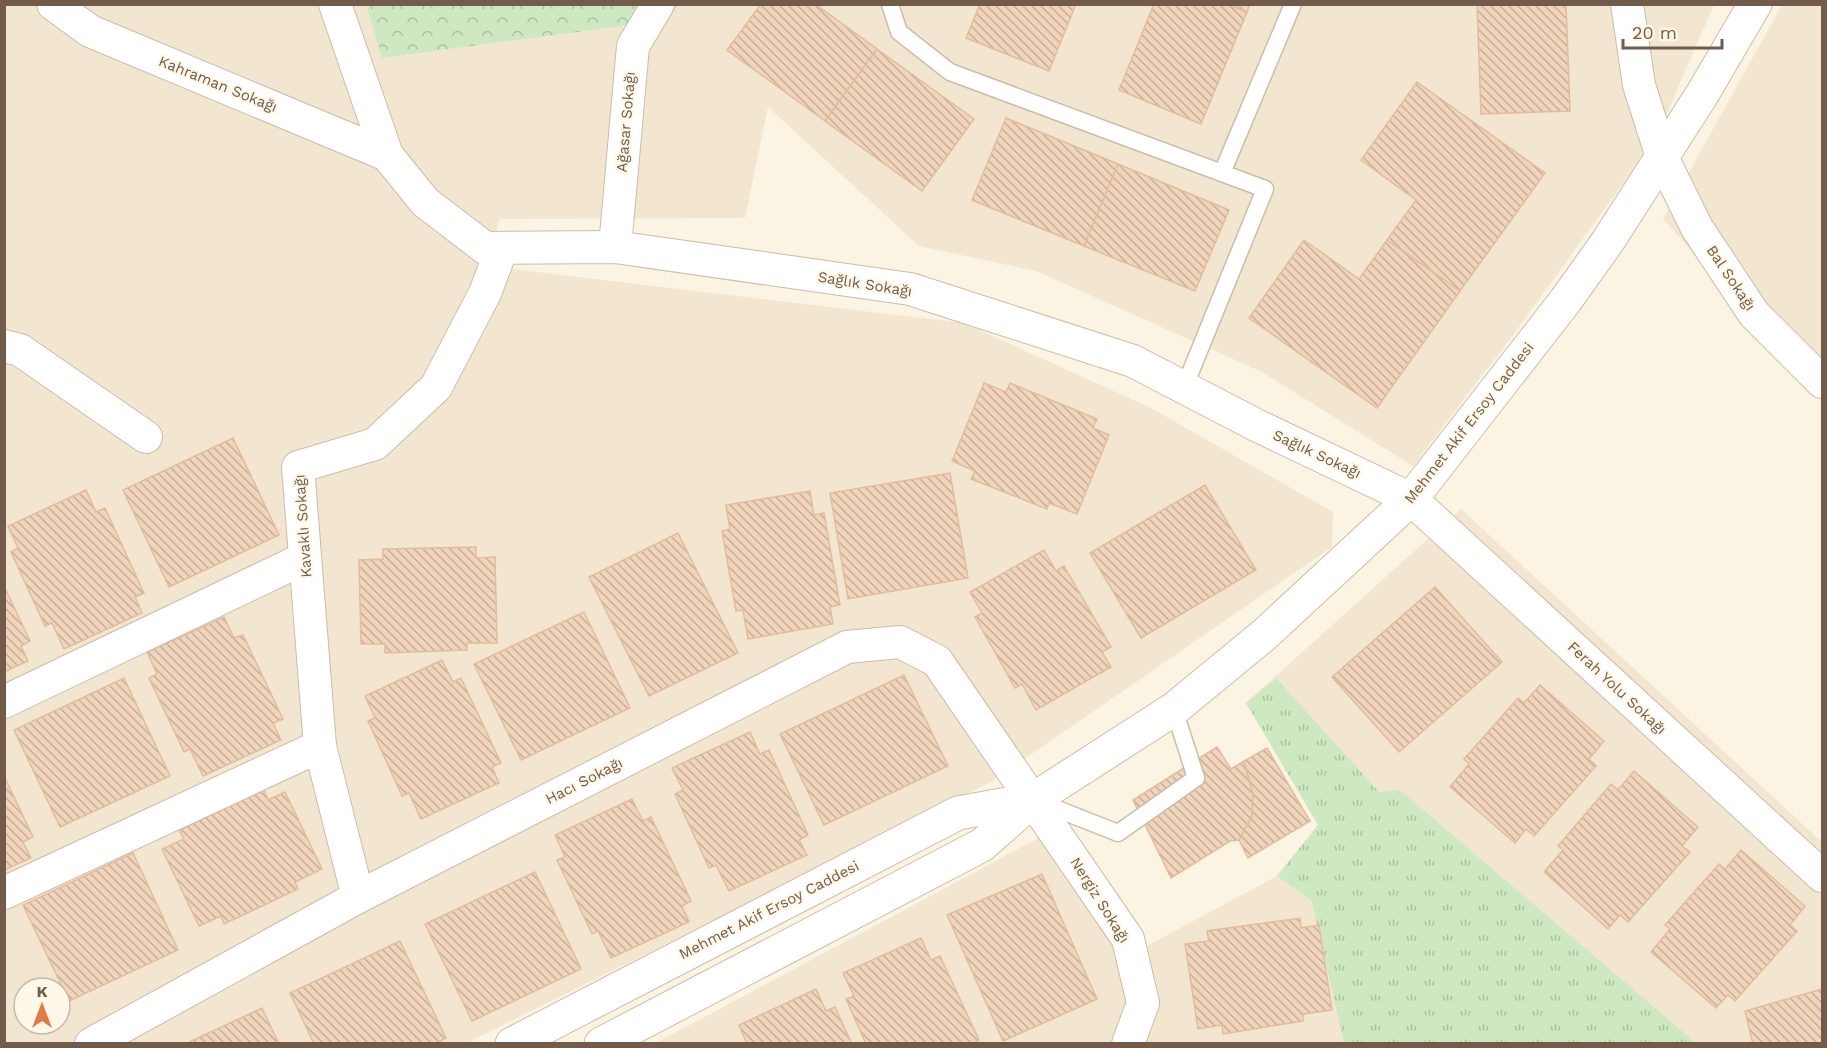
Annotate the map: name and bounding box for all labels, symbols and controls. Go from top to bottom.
scale bar [1623,12,1722,50]
text: 20 m [1632,22,1677,43]
street label: Kahraman Sokağı [156,52,280,116]
street label: Ağasar Sokağı [613,71,639,173]
street label: Bal Sokağı [1703,242,1759,314]
street label: Sağlık Sokağı [817,268,913,300]
street label: Mehmet Akif Ersoy Caddesi [1400,339,1538,507]
street label: Sağlık Sokağı [1270,426,1364,482]
street label: Kavaklı Sokağı [290,474,316,578]
street label: Ferah Yolu Sokağı [1564,638,1670,738]
street label: Hacı Sokağı [542,754,626,808]
street label: Nergiz Sokağı [1066,854,1134,946]
street label: Mehmet Akif Ersoy Caddesi [676,857,862,963]
north arrow [12,976,72,1036]
text: K [36,982,48,1001]

